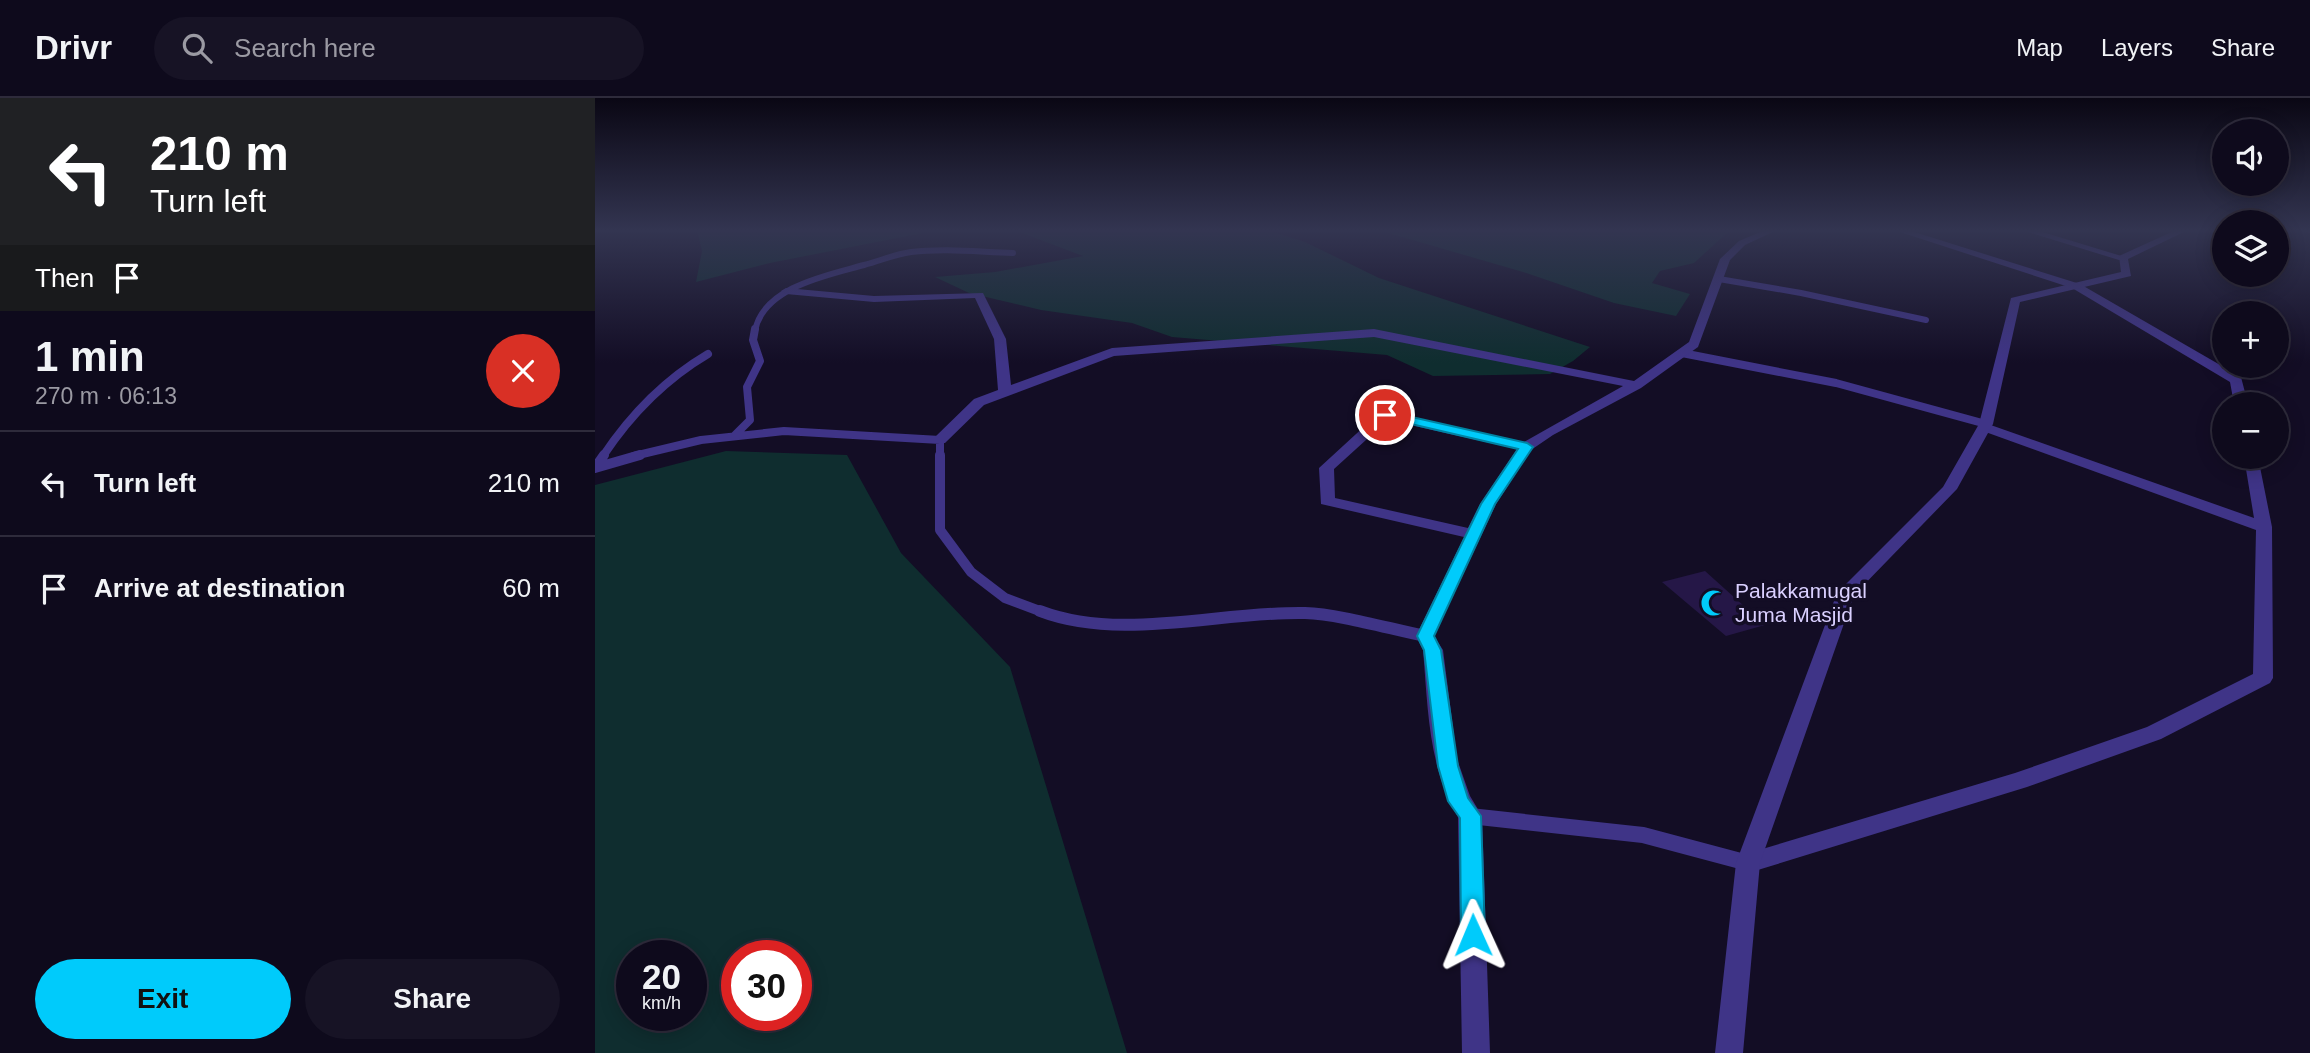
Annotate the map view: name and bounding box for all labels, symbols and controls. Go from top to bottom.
search box [154,17,644,80]
text: Drivr [35,29,112,66]
icon: search [178,29,216,67]
text: Search here [234,33,376,63]
text: Map [2016,34,2063,61]
text: Layers [2101,34,2173,61]
text: Share [2211,34,2275,61]
map controls [2212,119,2289,469]
button: sound [2212,119,2289,196]
icon: left [35,126,126,217]
text: 210 m [150,126,289,180]
text: Turn left [150,183,266,219]
button: layers [2212,210,2289,287]
icon: arrive [108,259,146,297]
text: Then [35,263,94,293]
button: + [2212,301,2289,378]
text: 1 min [35,333,145,380]
button: close [486,334,560,408]
text: 270 m · 06:13 [35,383,177,409]
pin [1355,385,1415,445]
button: − [2212,392,2289,469]
icon: arrive [1366,396,1404,434]
icon: left [35,465,73,503]
text: Turn left [94,468,196,498]
text: 210 m [488,468,560,498]
icon: arrive [35,570,73,608]
text: Arrive at destination [94,573,345,603]
text: 60 m [502,573,560,603]
place label: Palakkamugal Juma Masjid [1735,579,1867,626]
mosque icon: Palakkamugal Juma Masjid [1699,588,1729,618]
position arrow [1436,898,1510,972]
speed limit sign: 30 [721,940,812,1031]
text: 20 [642,957,681,996]
button: Exit [35,959,291,1039]
button: Share [305,959,560,1039]
text: km/h [642,993,681,1013]

